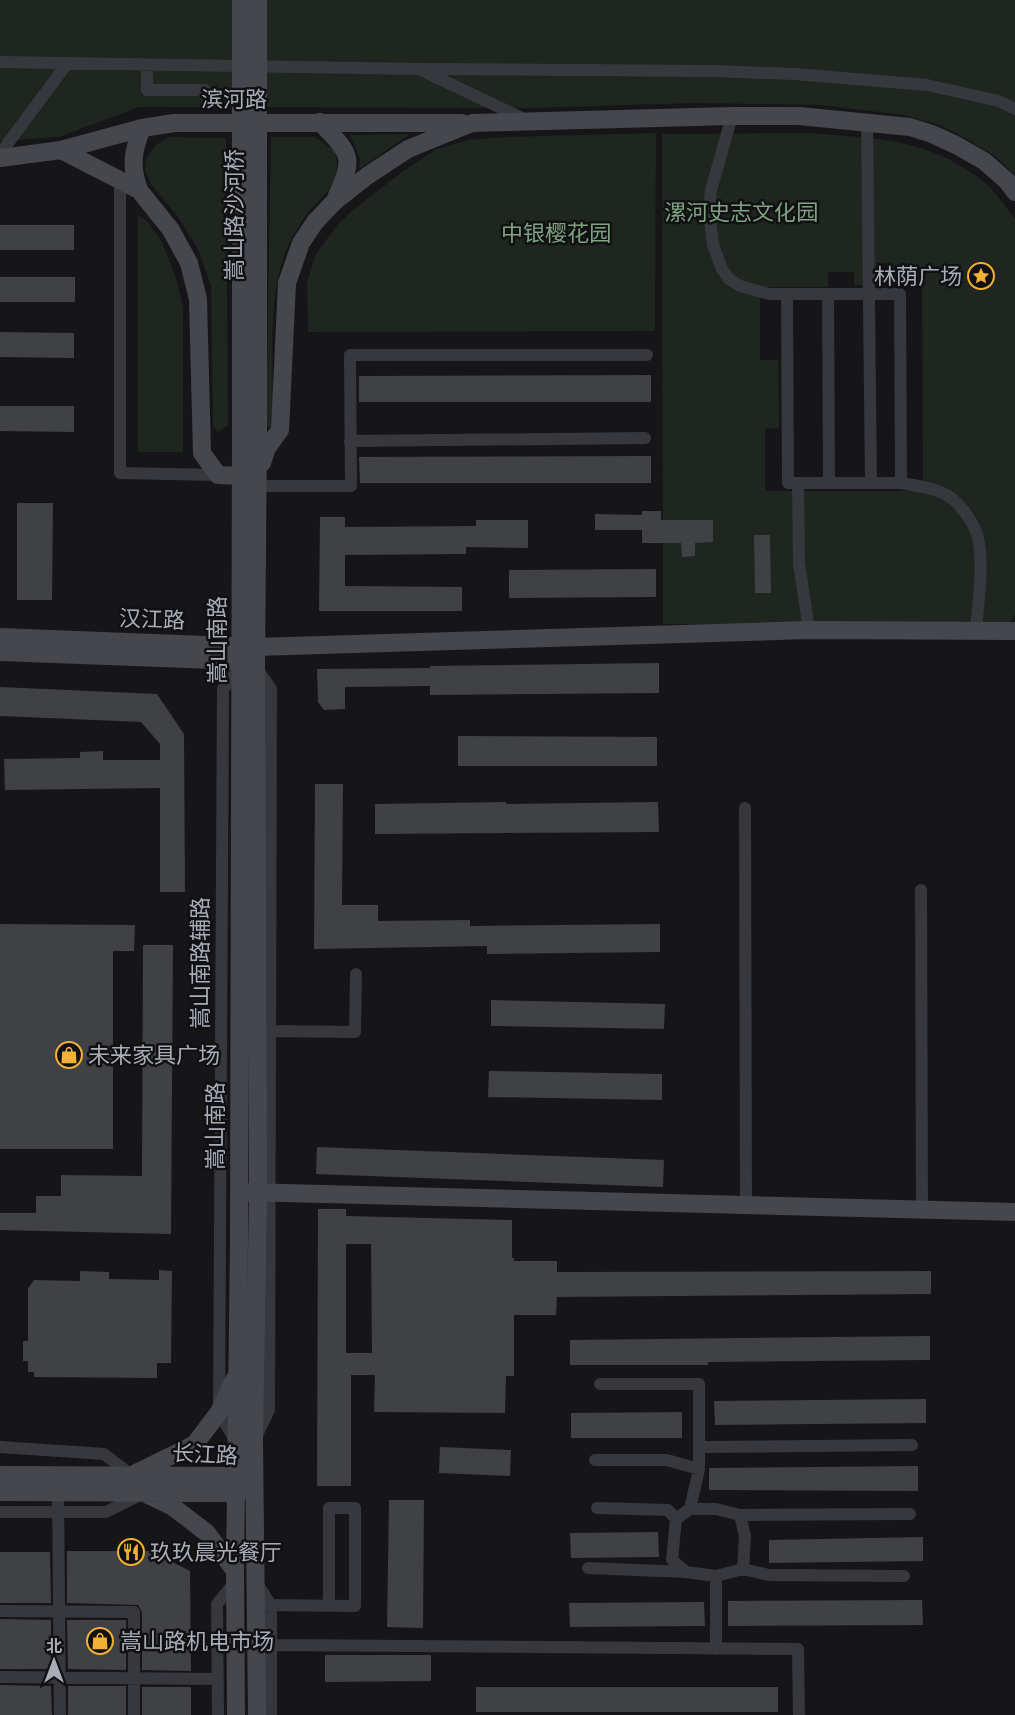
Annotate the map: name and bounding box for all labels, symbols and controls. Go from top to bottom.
street label: 滨河路 [201,87,267,114]
street label: 嵩山路沙河桥 [222,149,249,281]
park label: 漯河史志文化园 [664,200,818,227]
park label: 中银樱花园 [501,221,611,248]
place icon: 林荫广场 [966,261,996,291]
place label: 林荫广场 [874,264,962,291]
street label: 嵩山南路 [205,596,232,684]
street label: 汉江路 [118,606,185,635]
street label: 嵩山南路辅路 [188,897,215,1029]
shop icon: 未来家具广场 [54,1040,84,1070]
place label: 未来家具广场 [88,1043,220,1070]
street label: 嵩山南路 [203,1082,230,1170]
street label: 长江路 [171,1440,239,1471]
restaurant icon: 玖玖晨光餐厅 [116,1537,146,1567]
place label: 玖玖晨光餐厅 [150,1540,282,1567]
shop icon: 嵩山路机电市场 [85,1626,115,1656]
place label: 嵩山路机电市场 [120,1629,274,1656]
north arrow [24,1631,84,1691]
text: 北 [46,1638,62,1657]

